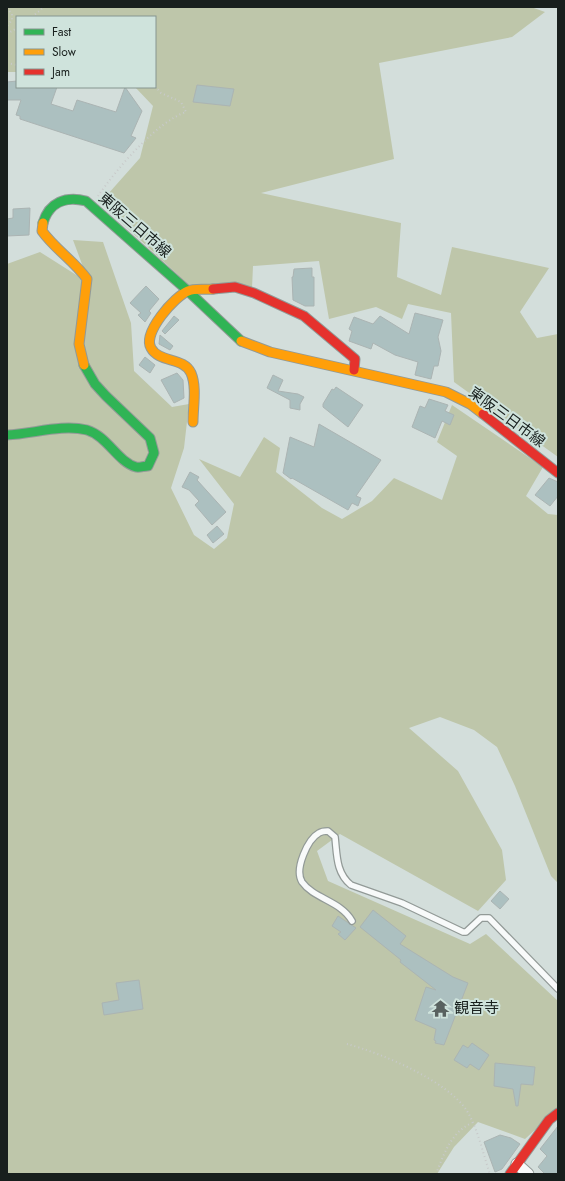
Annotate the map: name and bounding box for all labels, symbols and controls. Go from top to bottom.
legend [16,16,156,88]
text: Fast [52,23,71,41]
text: Slow [52,43,77,61]
text: Jam [50,63,70,81]
street label: 東阪三日市線 [94,187,176,263]
street label: 東阪三日市線 [464,382,550,452]
place label: 観音寺 [454,997,499,1019]
temple icon: 観音寺 [431,998,451,1018]

